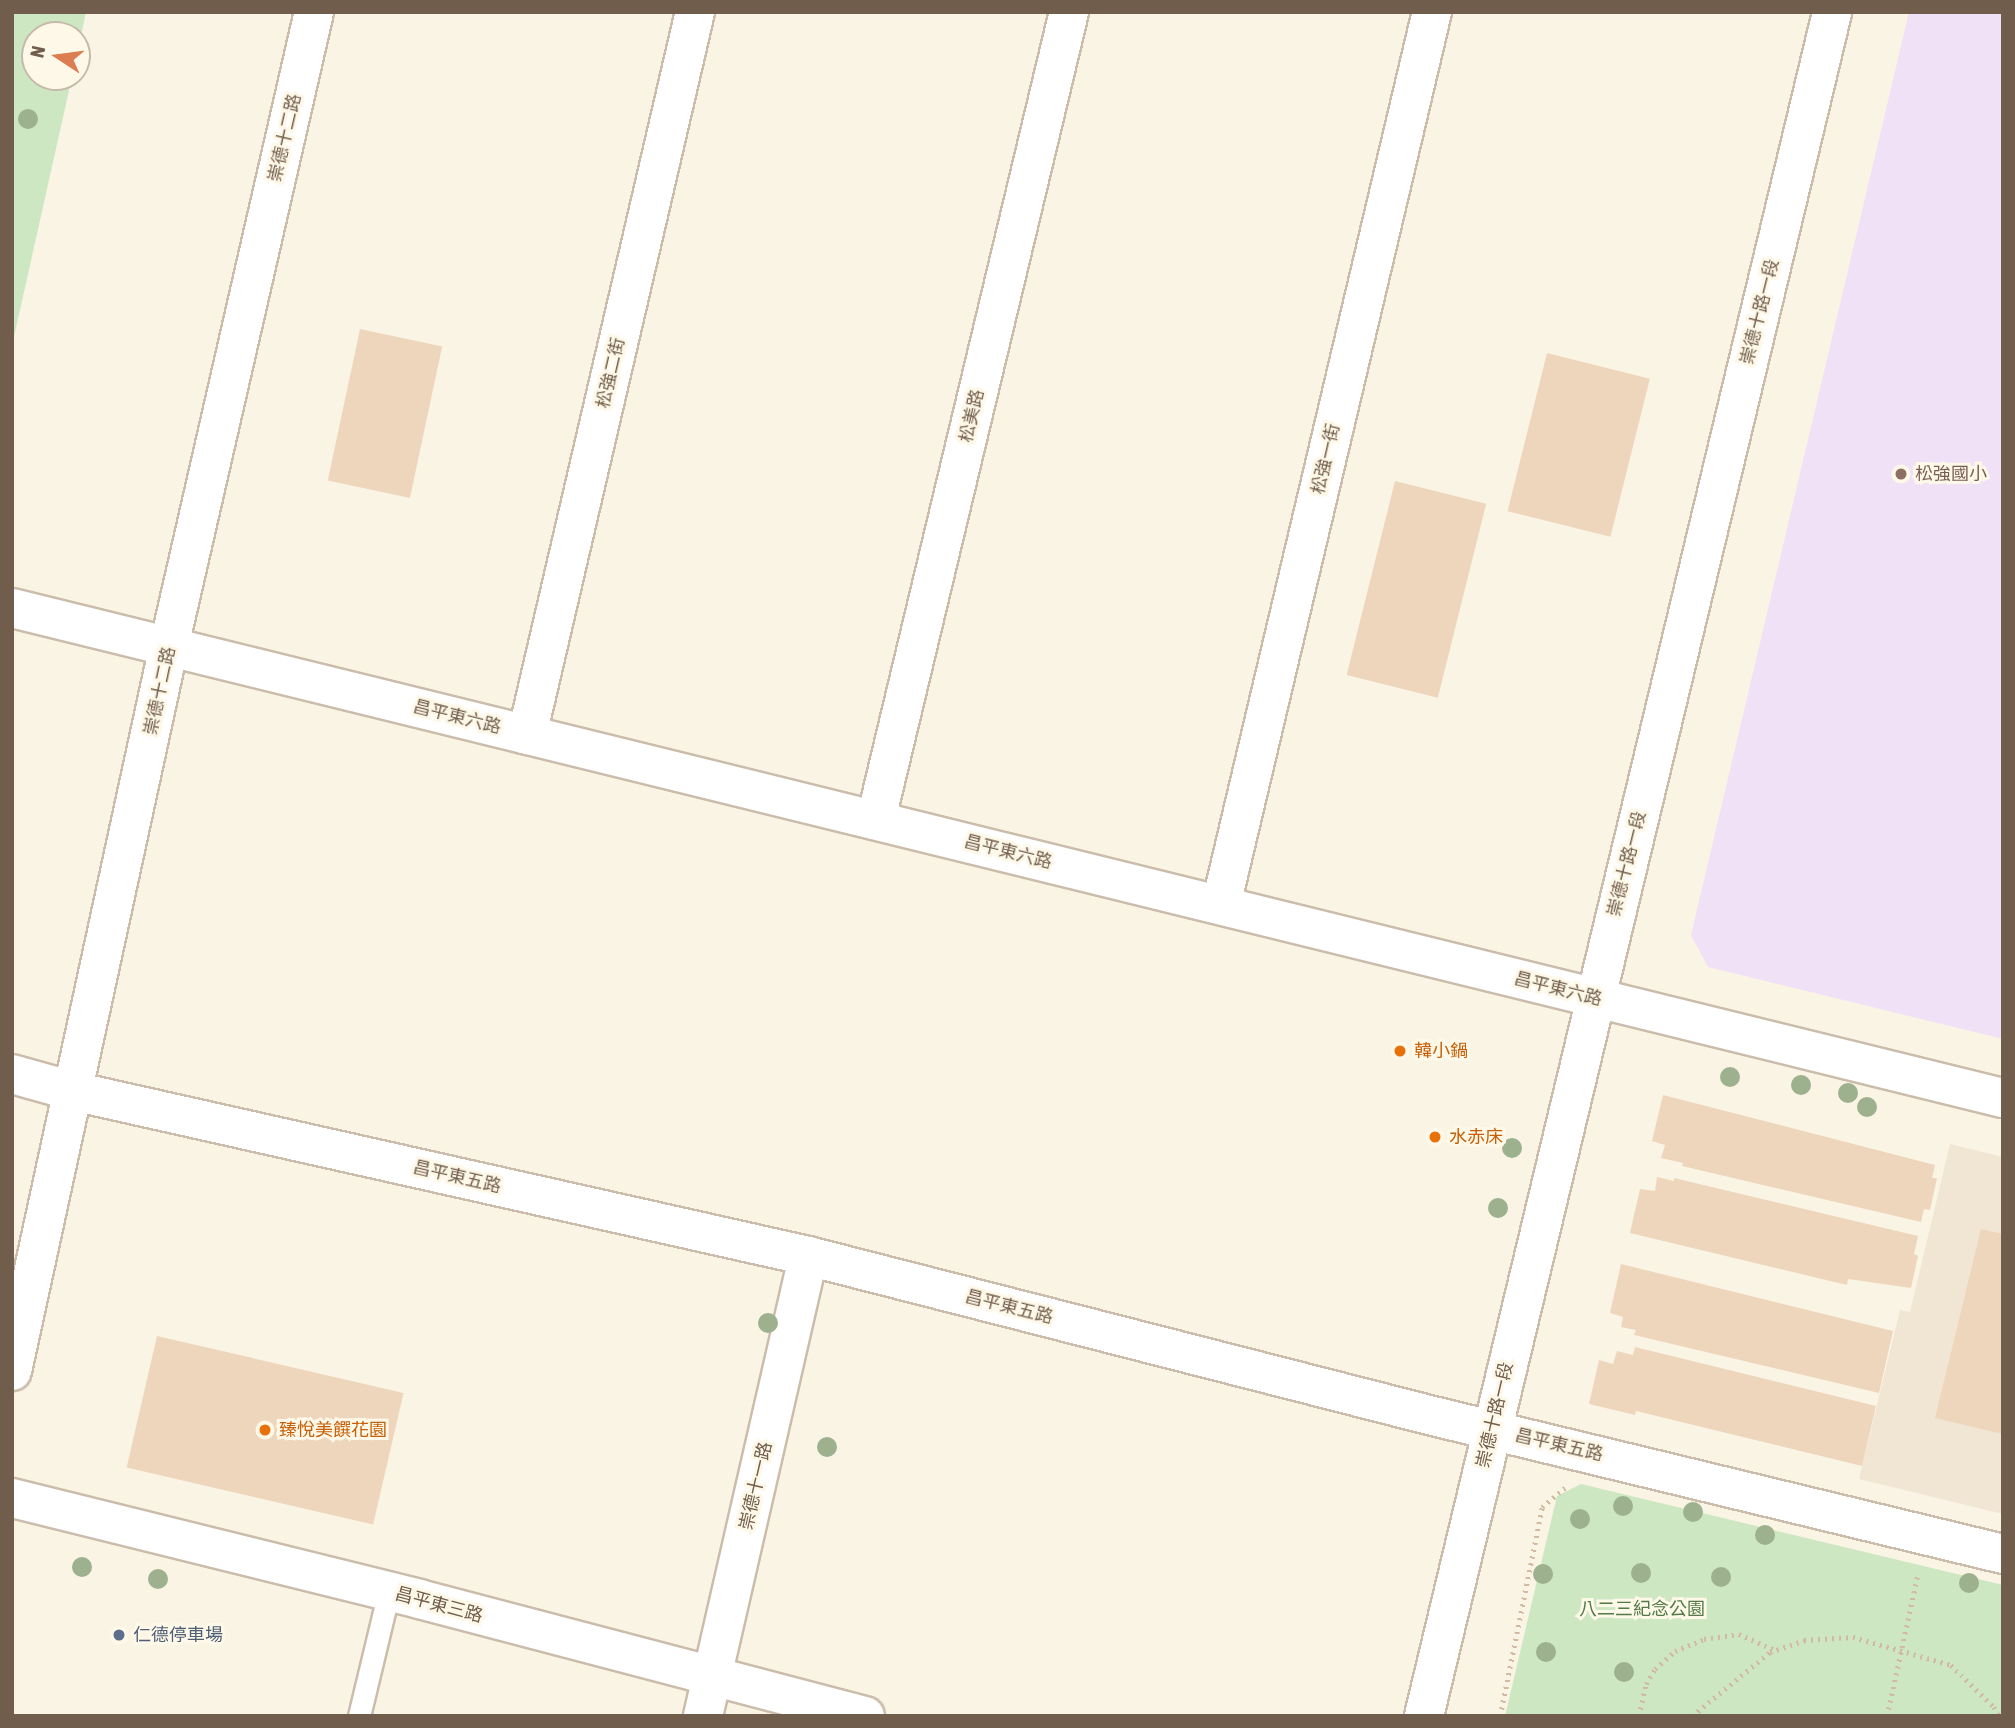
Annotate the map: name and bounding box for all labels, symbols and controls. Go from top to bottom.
north arrow [21,21,91,91]
text: N [26,44,49,60]
street label: 崇德十二路 [264,92,306,184]
street label: 崇德十路一段 [1736,257,1784,367]
street label: 松強二街 [592,335,630,411]
street label: 松美路 [955,387,989,445]
street label: 松強一街 [1307,421,1345,497]
place label: 松強國小 [1915,463,1987,485]
marker: 松強國小 [1893,466,1909,482]
street label: 崇德十二路 [140,645,180,737]
street label: 昌平東六路 [411,696,503,738]
street label: 崇德十路一段 [1603,809,1651,919]
street label: 昌平東六路 [962,831,1054,873]
street label: 昌平東六路 [1512,968,1604,1010]
place label: 韓小鍋 [1414,1040,1468,1062]
marker: 韓小鍋 [1392,1043,1408,1059]
place label: 水赤床 [1449,1126,1503,1148]
marker: 水赤床 [1427,1129,1443,1145]
street label: 昌平東五路 [411,1156,503,1198]
street label: 昌平東五路 [963,1286,1055,1328]
street label: 崇德十路一段 [1472,1360,1518,1470]
place label: 臻悅美饌花園 [279,1419,387,1441]
marker: 臻悅美饌花園 [257,1422,273,1438]
street label: 昌平東五路 [1513,1424,1605,1466]
street label: 崇德十一路 [735,1440,777,1532]
street label: 昌平東三路 [393,1583,485,1627]
park label: 八二三紀念公園 [1579,1598,1705,1620]
place label: 仁德停車場 [133,1624,223,1646]
marker: 仁德停車場 [111,1627,127,1643]

